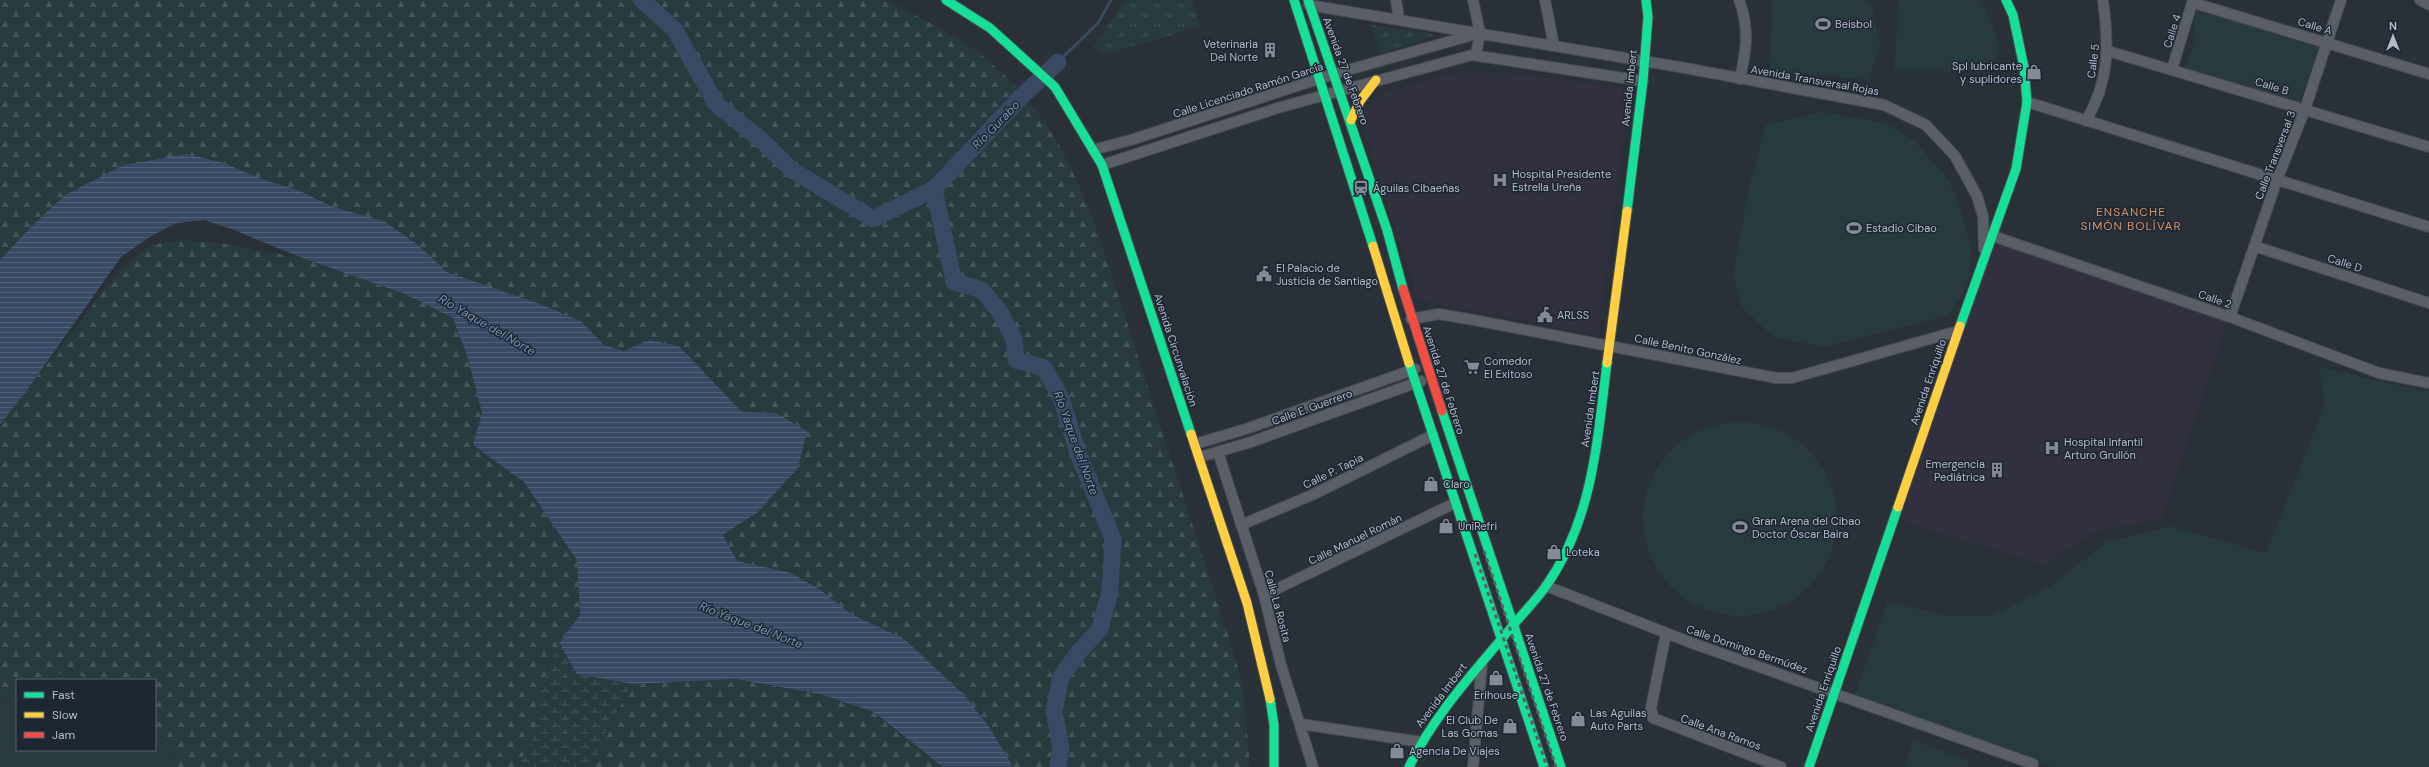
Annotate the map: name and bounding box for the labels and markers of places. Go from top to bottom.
sports icon: Beisbol [1814,15,1832,33]
place label: Beisbol [1835,17,1872,31]
place label: Veterinaria Del Norte [1203,37,1258,64]
building icon: Veterinaria Del Norte [1261,41,1279,59]
place label: Spl lubricante y suplidores [1952,59,2022,86]
shop icon: Spl lubricante y suplidores [2025,63,2043,81]
place label: Hospital Presidente Estrella Ureña [1512,167,1611,194]
hospital icon: Hospital Presidente Estrella Ureña [1491,171,1509,189]
station icon: Águilas Cibaeñas [1352,179,1370,197]
place label: Águilas Cibaeñas [1373,181,1460,195]
sports icon: Estadio Cibao [1845,219,1863,237]
place label: Estadio Cibao [1866,221,1937,235]
place label: El Palacio de Justicia de Santiago [1276,261,1378,288]
public building icon: El Palacio de Justicia de Santiago [1255,265,1273,283]
public building icon: ARLSS [1536,306,1554,324]
place label: ARLSS [1557,308,1589,322]
place label: Comedor El Exitoso [1484,354,1533,381]
supermarket icon: Comedor El Exitoso [1463,358,1481,376]
place label: Hospital Infantil Arturo Grullón [2064,435,2143,462]
hospital icon: Hospital Infantil Arturo Grullón [2043,439,2061,457]
place label: Emergencia Pediátrica [1925,457,1985,484]
building icon: Emergencia Pediátrica [1988,461,2006,479]
shop icon: Claro [1422,475,1440,493]
place label: Claro [1443,477,1470,491]
place label: Gran Arena del Cibao Doctor Óscar Baira [1752,514,1861,541]
shop icon: UniRefri [1437,517,1455,535]
sports icon: Gran Arena del Cibao Doctor Óscar Baira [1731,518,1749,536]
place label: UniRefri [1458,519,1497,533]
shop icon: Loteka [1545,543,1563,561]
place label: Loteka [1566,545,1600,559]
shop icon: Erihouse [1487,669,1505,687]
place label: Erihouse [1474,688,1518,702]
place label: Las Aguilas Auto Parts [1590,706,1647,733]
shop icon: Las Aguilas Auto Parts [1569,710,1587,728]
place label: El Club De Las Gomas [1442,713,1498,740]
shop icon: El Club De Las Gomas [1501,717,1519,735]
shop icon: Agencia De Viajes [1388,742,1406,760]
place label: Agencia De Viajes [1409,744,1500,758]

